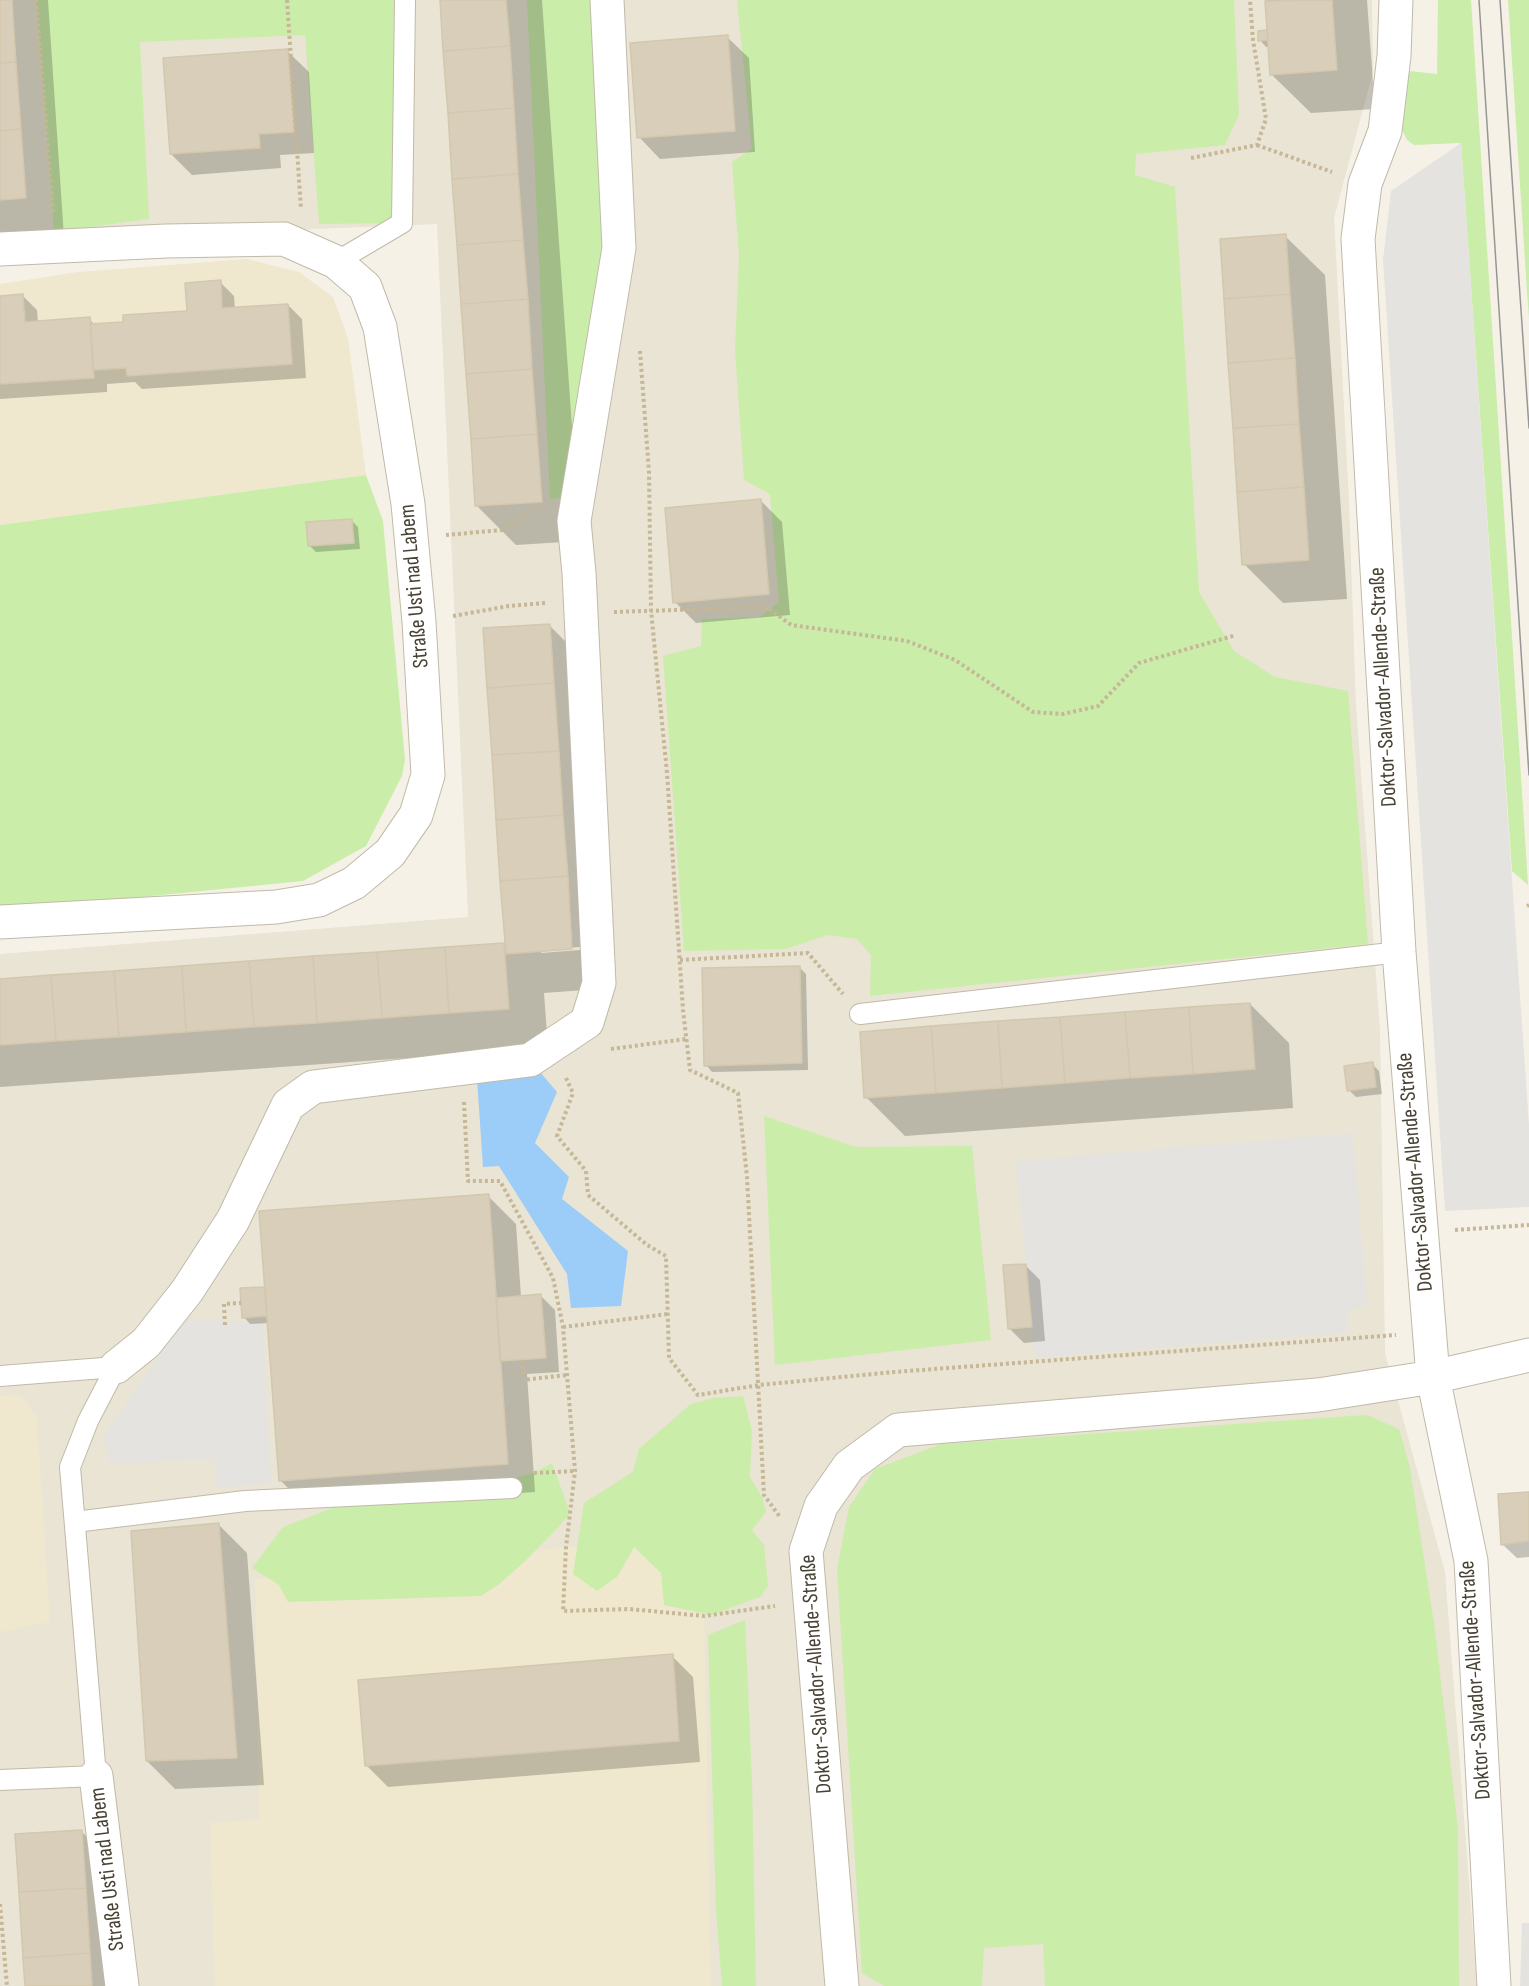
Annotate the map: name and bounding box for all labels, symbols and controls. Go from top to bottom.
street label: Straße Usti nad Labem [395,503,435,669]
street label: Doktor-Salvador-Allende-Straße [1365,567,1403,807]
street label: Doktor-Salvador-Allende-Straße [1392,1051,1440,1293]
street label: Doktor-Salvador-Allende-Straße [795,1554,839,1794]
street label: Doktor-Salvador-Allende-Straße [1454,1560,1498,1800]
street label: Straße Usti nad Labem [85,1786,131,1952]

